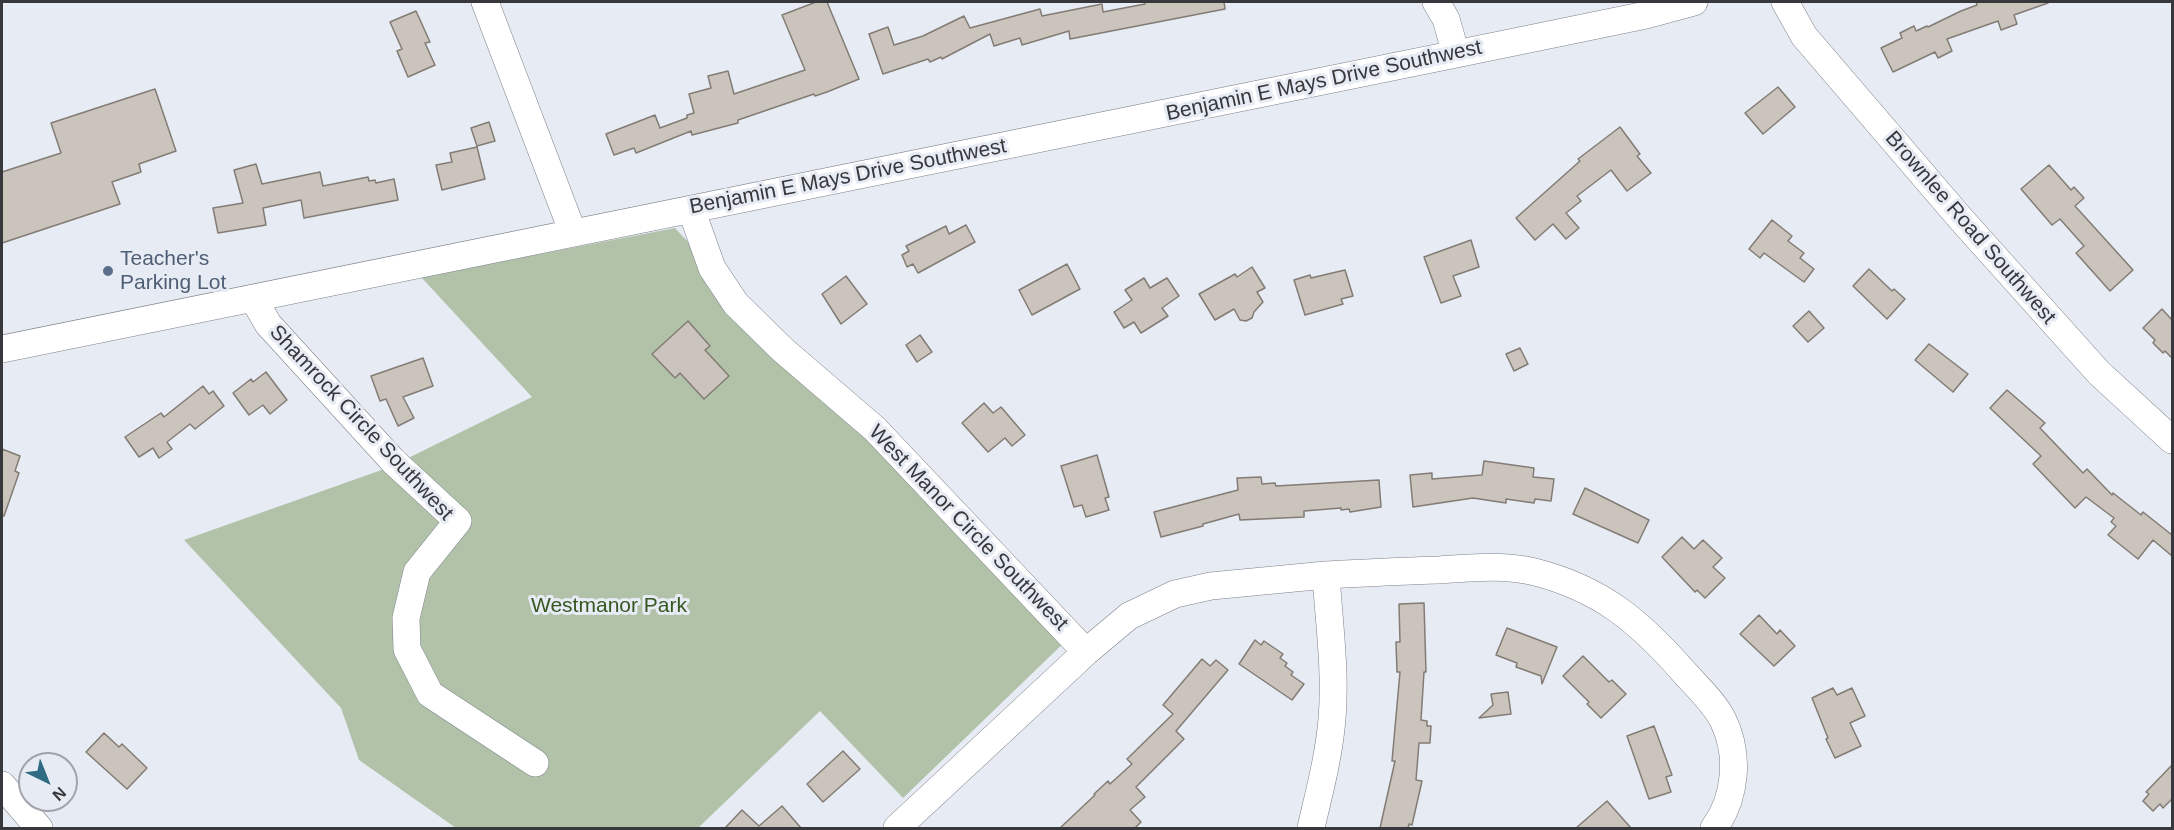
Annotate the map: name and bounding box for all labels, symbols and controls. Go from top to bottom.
street label: Benjamin E Mays Drive Southwest [1164,35,1484,127]
street label: Brownlee Road Southwest [1879,126,2061,330]
street label: Benjamin E Mays Drive Southwest [687,134,1009,220]
place label: Teacher's Parking Lot [120,246,226,296]
marker: Teacher's Parking Lot [101,264,115,278]
street label: Shamrock Circle Southwest [264,320,458,526]
street label: West Manor Circle Southwest [863,420,1073,636]
park label: Westmanor Park [531,593,687,619]
north arrow [18,752,78,812]
text: N [49,784,69,804]

